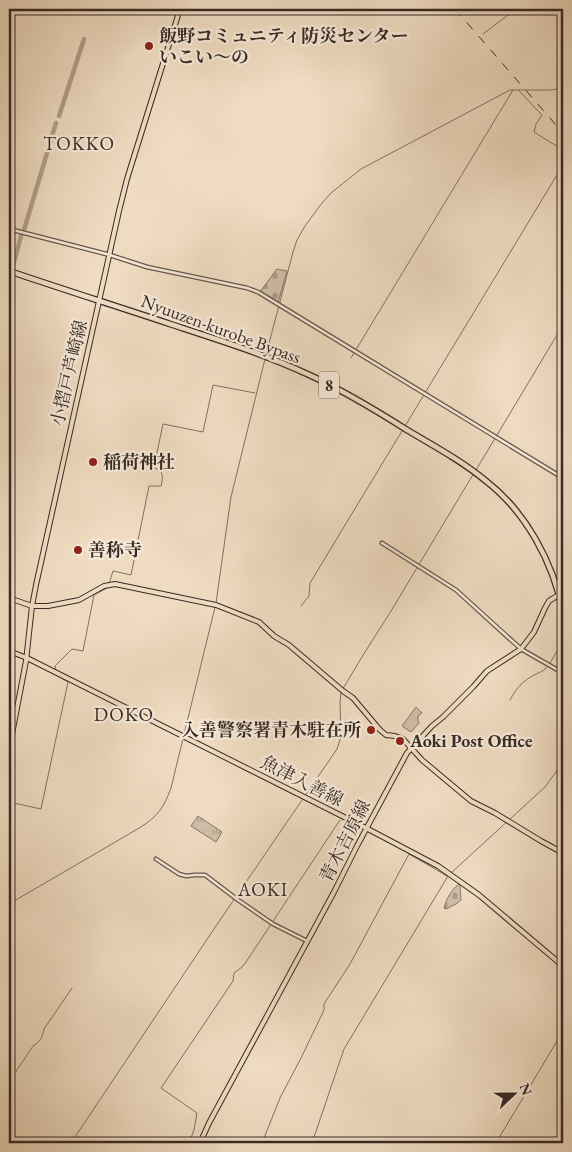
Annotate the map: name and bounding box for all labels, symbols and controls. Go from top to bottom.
place label: 飯野コミュニティ防災センター いこい～の [159,24,408,68]
marker: 飯野コミュニティ防災センター いこい～の [143,40,155,52]
district label: TOKKO [43,131,115,156]
street label: Nyuuzen-kurobe Bypass [138,289,304,368]
street label: 小摺戸芦崎線 [45,318,92,428]
road number: 8 [319,372,339,398]
place label: 稲荷神社 [103,450,175,473]
marker: 稲荷神社 [87,456,99,468]
place label: 善称寺 [88,538,142,561]
marker: 善称寺 [72,544,84,556]
district label: DOKO [94,702,154,727]
place label: 入善警察署青木駐在所 [181,718,361,741]
marker: 入善警察署青木駐在所 [365,724,377,736]
place label: Aoki Post Office [409,729,533,752]
marker: Aoki Post Office [394,735,406,747]
street label: 魚津入善線 [257,750,348,811]
street label: 青木吉原線 [314,795,375,886]
district label: AOKI [237,877,288,902]
north arrow [490,1070,540,1120]
text: N [516,1081,537,1098]

